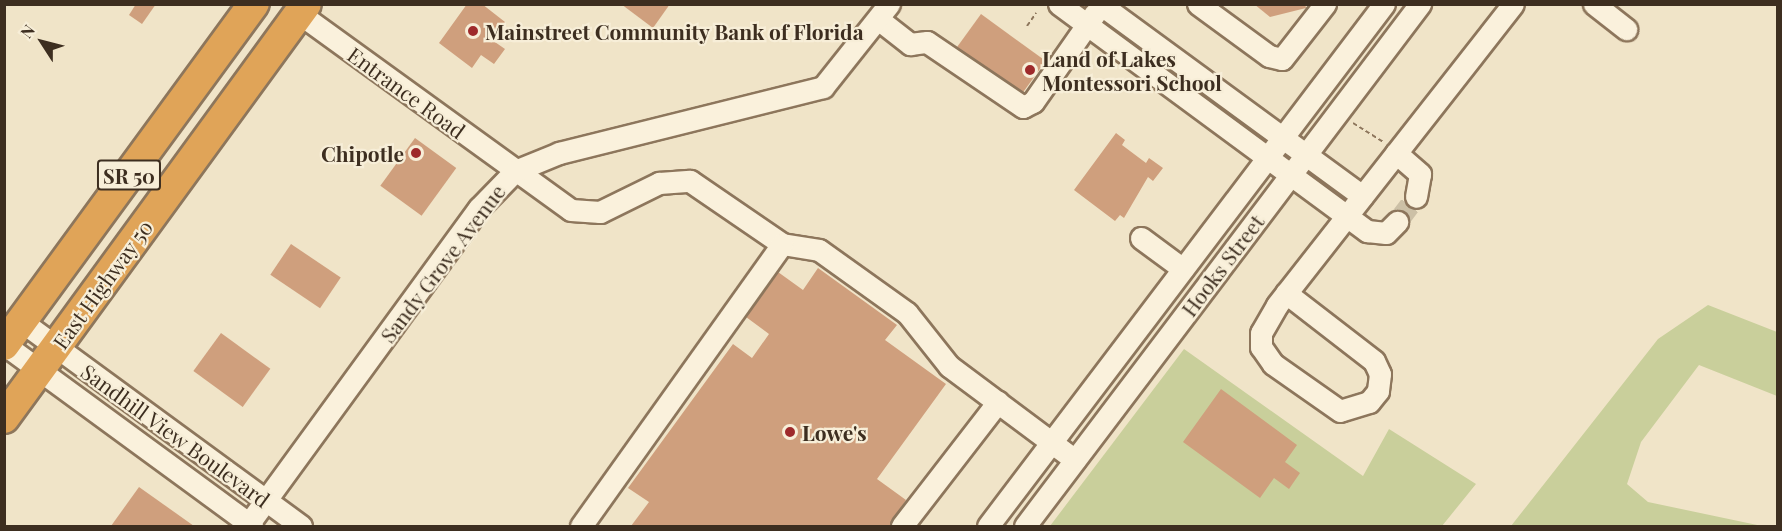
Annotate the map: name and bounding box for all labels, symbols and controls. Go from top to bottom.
north arrow [12,12,72,72]
place label: Mainstreet Community Bank of Florida [485,18,864,44]
text: N [15,20,39,42]
marker: Mainstreet Community Bank of Florida [466,24,480,38]
street label: Entrance Road [343,41,471,143]
place label: Land of Lakes Montessori School [1042,45,1222,95]
marker: Land of Lakes Montessori School [1023,63,1037,77]
place label: Chipotle [321,140,404,166]
marker: Chipotle [409,146,423,160]
road number: SR 50 [96,158,162,192]
street label: Sandy Grove Avenue [374,178,510,348]
street label: Hooks Street [1176,209,1268,321]
street label: East Highway 50 [47,214,157,354]
street label: Sandhill View Boulevard [76,358,276,512]
place label: Lowe's [802,419,867,445]
marker: Lowe's [783,425,797,439]

